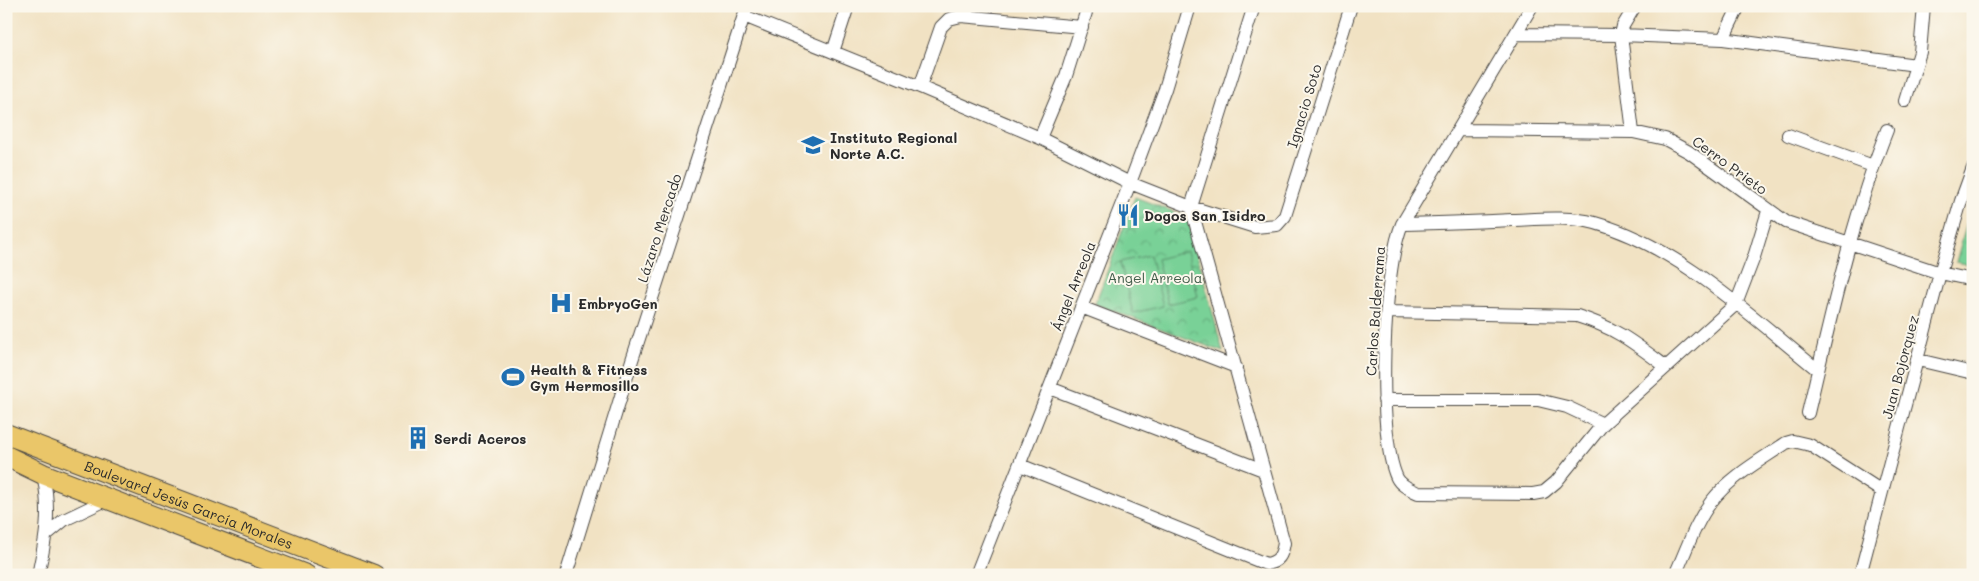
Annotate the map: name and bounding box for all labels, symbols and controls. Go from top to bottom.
street label: Ignacio Soto [1282,62,1326,150]
place label: Instituto Regional Norte A.C. [830,128,957,163]
street label: Cerro Prieto [1689,131,1771,199]
school or university icon: Instituto Regional Norte A.C. [800,132,826,158]
street label: Lázaro Mercado [632,171,686,285]
restaurant icon: Dogos San Isidro [1115,202,1141,228]
place label: Dogos San Isidro [1144,206,1266,225]
street label: Ángel Arreola [1046,238,1100,334]
street label: Carlos Balderrama [1361,246,1389,376]
park label: Angel Arreola [1107,268,1203,287]
hospital icon: EmbryoGen [548,290,574,316]
place label: EmbryoGen [578,294,658,313]
street label: Juan Bojorquez [1877,313,1923,421]
place label: Health & Fitness Gym Hermosillo [530,360,647,395]
sports icon: Health & Fitness Gym Hermosillo [500,364,526,390]
building icon: Serdi Aceros [405,425,431,451]
place label: Serdi Aceros [434,429,526,448]
street label: Boulevard Jesús García Morales [82,456,296,553]

